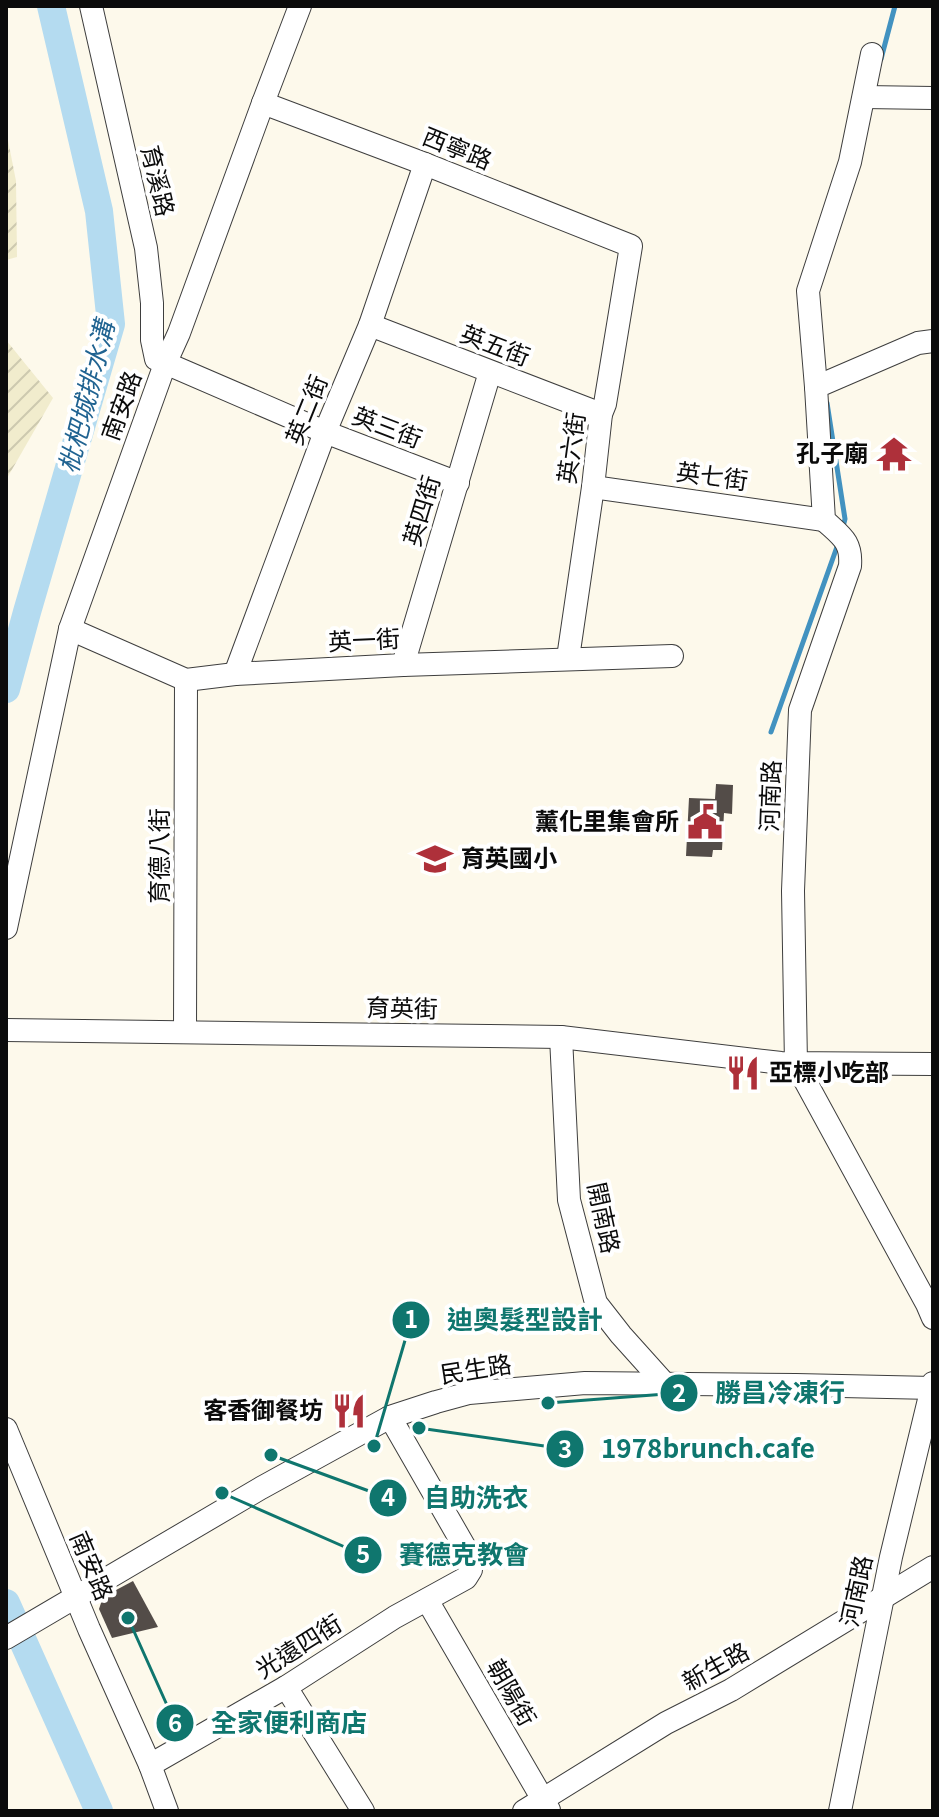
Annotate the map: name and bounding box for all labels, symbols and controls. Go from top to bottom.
street label: 西寧路 [418,117,498,176]
street label: 育溪路 [134,141,185,219]
water label: 枇杷城排水溝 [48,312,122,477]
street label: 英五街 [456,314,536,373]
street label: 南安路 [91,365,148,445]
street label: 英二街 [275,369,334,449]
street label: 英三街 [348,396,428,455]
street label: 英六街 [547,410,592,486]
place label: 孔子廟 [796,434,868,469]
temple icon: 孔子廟 [875,435,913,473]
street label: 英七街 [674,452,750,497]
street label: 英四街 [392,471,447,550]
street label: 英一街 [327,619,401,658]
street label: 河南路 [750,759,787,833]
place label: 薰化里集會所 [535,802,679,837]
public building icon: 薰化里集會所 [686,803,724,841]
street label: 育德八街 [140,808,175,904]
place label: 育英國小 [461,839,557,874]
school or university icon: 育英國小 [416,840,454,878]
street label: 育英街 [366,988,438,1025]
place label: 亞標小吃部 [769,1053,889,1088]
restaurant icon: 亞標小吃部 [724,1054,762,1092]
street label: 開南路 [581,1179,630,1256]
callout: 迪奧髮型設計 [391,1295,619,1345]
text: 迪奧髮型設計 [447,1299,603,1336]
text: 1 [404,1300,418,1335]
street label: 民生路 [437,1345,514,1390]
callout: 勝昌冷凍行 [659,1368,861,1418]
text: 勝昌冷凍行 [715,1372,845,1409]
text: 2 [672,1374,686,1409]
place label: 客香御餐坊 [203,1391,323,1426]
restaurant icon: 客香御餐坊 [330,1392,368,1430]
callout: 1978brunch.cafe [545,1424,831,1474]
text: 1978brunch.cafe [601,1428,815,1465]
text: 3 [558,1430,572,1465]
callout: 自助洗衣 [368,1473,544,1523]
text: 自助洗衣 [424,1477,528,1514]
text: 4 [381,1478,395,1513]
street label: 南安路 [63,1525,123,1605]
callout: 賽德克教會 [343,1530,545,1580]
text: 賽德克教會 [399,1534,529,1571]
text: 5 [356,1535,370,1570]
street label: 河南路 [830,1552,879,1629]
street label: 光遠四街 [248,1605,348,1685]
street label: 新生路 [675,1632,755,1698]
street label: 朝陽街 [480,1652,546,1732]
callout: 全家便利商店 [155,1698,383,1748]
text: 全家便利商店 [211,1702,367,1739]
text: 6 [168,1704,182,1739]

